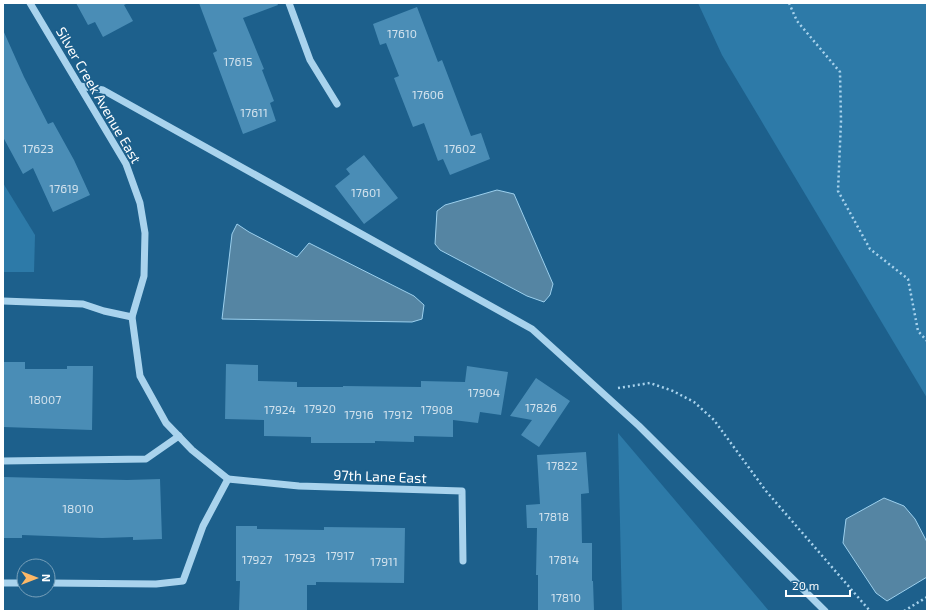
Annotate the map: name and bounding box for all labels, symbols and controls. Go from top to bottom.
street label: Silver Creek Avenue East [53,24,145,166]
house number: 17610 [387,26,417,40]
house number: 17615 [224,54,253,68]
house number: 17606 [412,87,444,101]
house number: 17611 [240,105,268,119]
house number: 17623 [22,141,54,155]
house number: 17602 [444,141,476,155]
house number: 17619 [49,181,79,195]
house number: 17601 [351,185,381,199]
house number: 17904 [468,385,500,399]
house number: 18007 [29,392,61,406]
house number: 17826 [525,400,557,414]
house number: 17920 [304,401,336,415]
house number: 17924 [264,402,296,416]
house number: 17908 [421,402,453,416]
house number: 17916 [344,407,374,421]
house number: 17912 [383,407,413,421]
house number: 17822 [546,458,578,472]
street label: 97th Lane East [333,466,427,486]
house number: 18010 [62,501,94,515]
house number: 17818 [539,509,569,523]
house number: 17917 [326,548,354,562]
house number: 17923 [284,550,316,564]
house number: 17927 [242,552,272,566]
house number: 17814 [549,552,579,566]
house number: 17911 [370,554,398,568]
north arrow [16,558,56,598]
scale bar [786,572,850,598]
text: N [40,574,53,582]
text: 20 m [792,578,819,592]
house number: 17810 [551,590,581,604]

